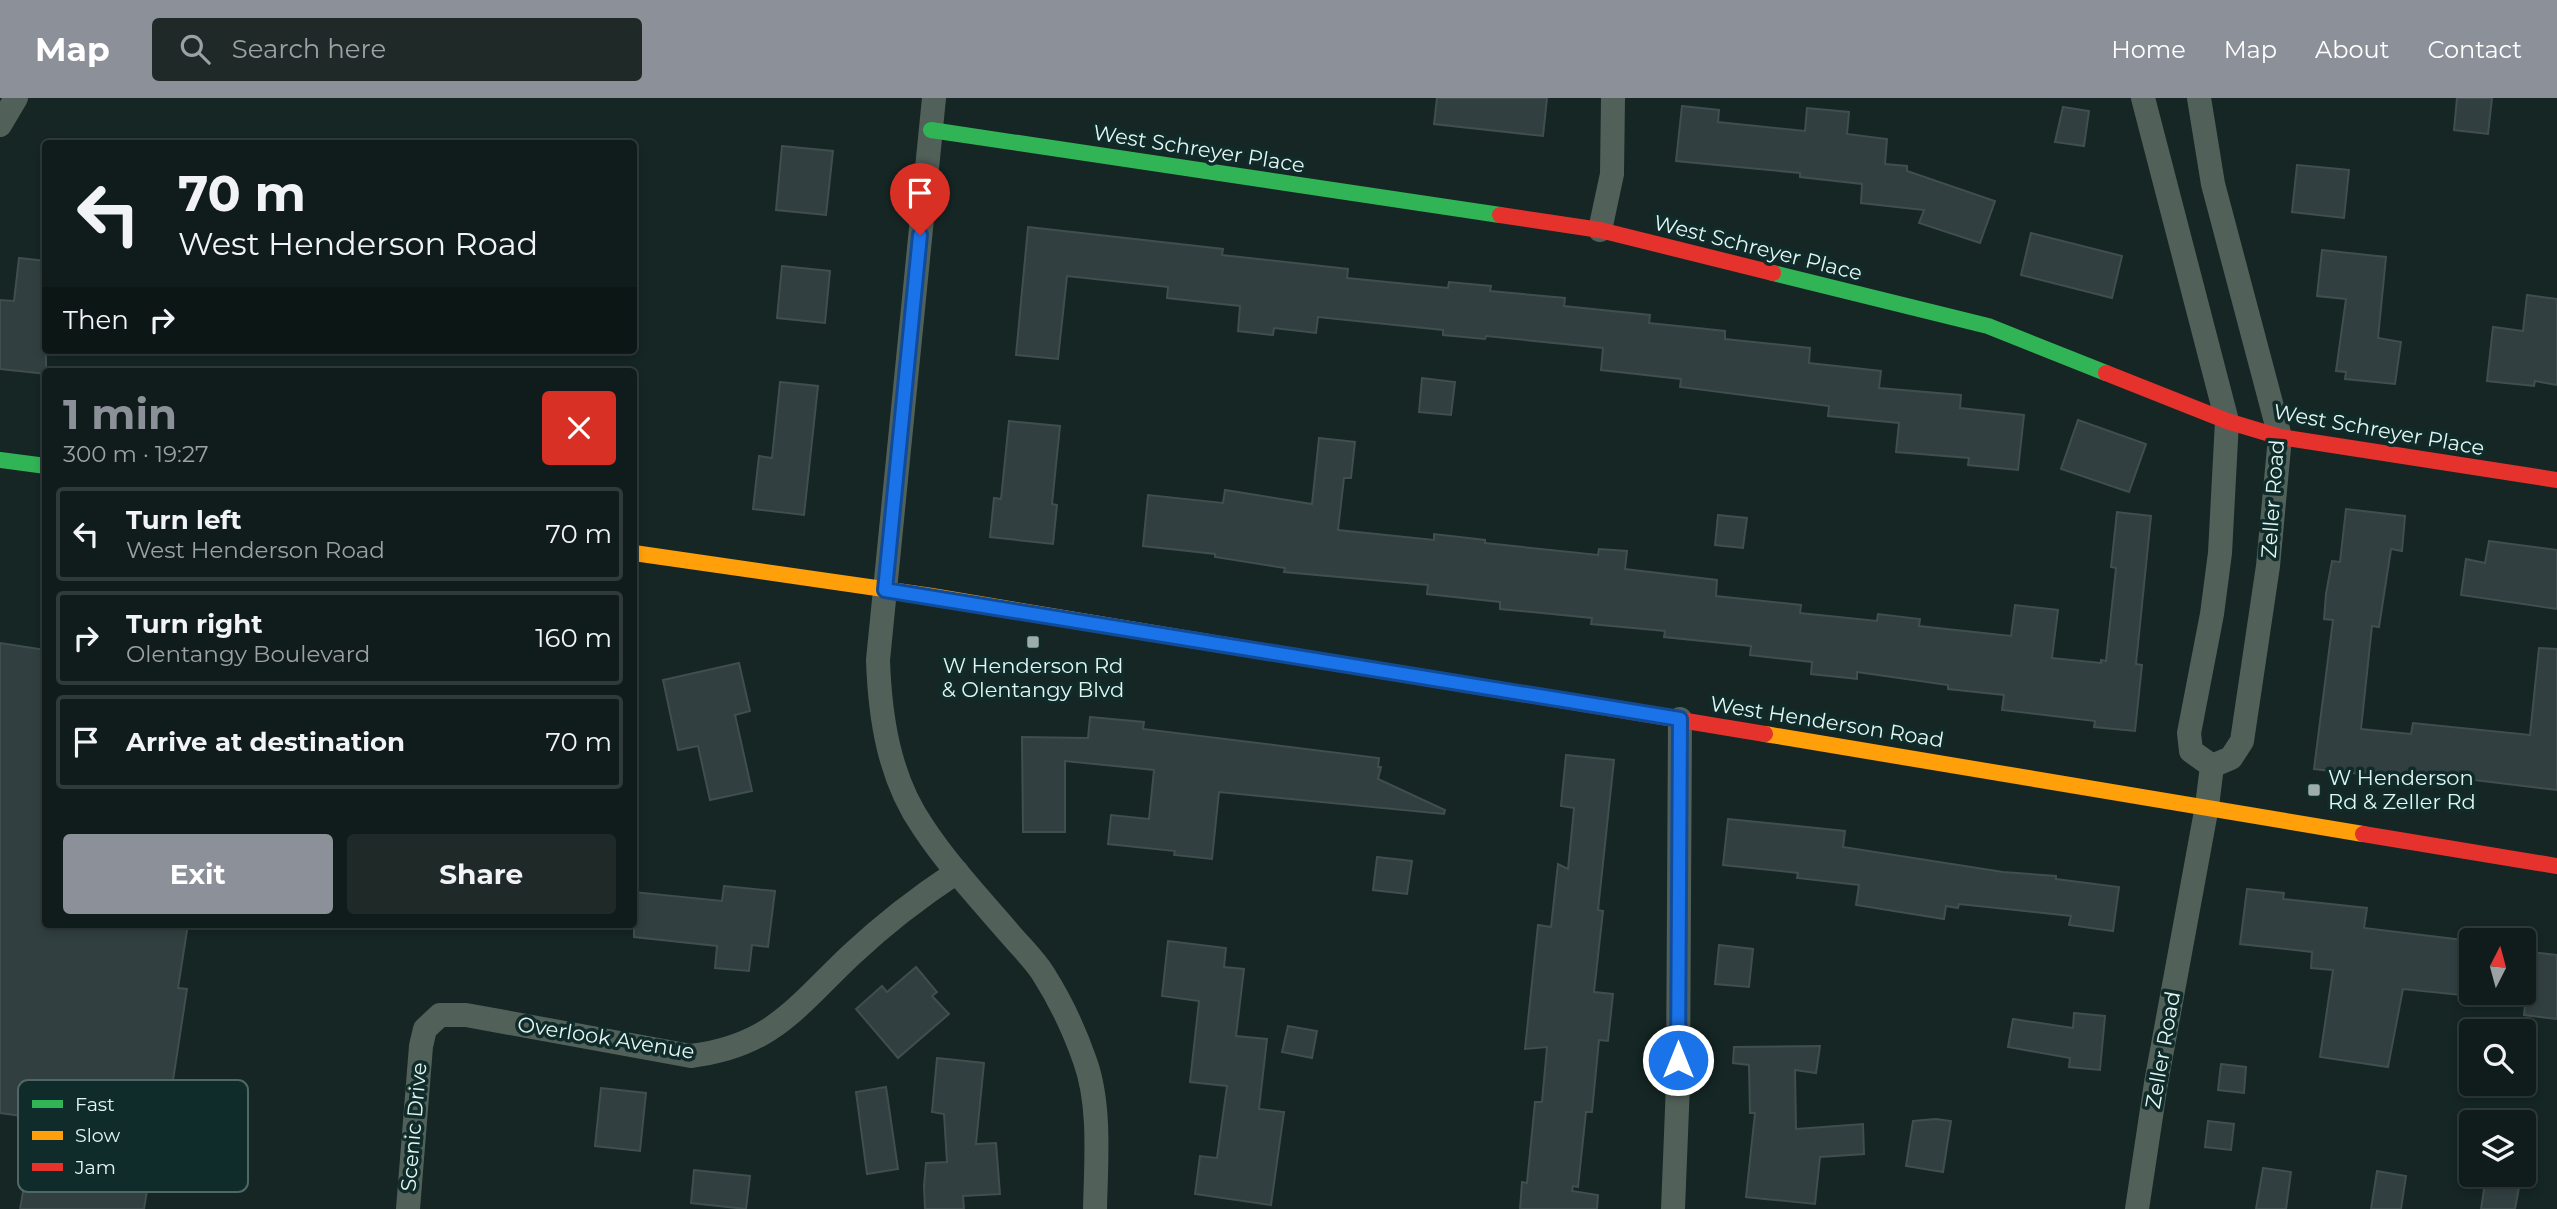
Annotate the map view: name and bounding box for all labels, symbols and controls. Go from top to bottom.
search box [152,18,642,81]
text: Map [35,29,110,69]
icon: search [176,30,214,68]
text: Search here [232,33,386,65]
text: Home [2111,35,2186,64]
text: Map [2224,35,2277,64]
text: About [2315,35,2389,64]
text: Contact [2427,35,2522,64]
street label: West Schreyer Place [1092,119,1307,178]
pin [890,163,950,235]
text: 70 m [178,164,306,223]
icon: left [63,168,154,259]
icon: arrive [901,174,939,212]
street label: West Schreyer Place [1651,210,1865,285]
text: West Henderson Road [178,224,538,263]
icon: right [143,301,181,339]
text: Then [63,304,129,336]
text: 1 min [63,388,177,440]
button: close [542,391,616,465]
street label: West Schreyer Place [2272,399,2487,460]
street label: Zeller Road [2256,439,2289,559]
text: 300 m · 19:27 [63,440,208,468]
text: Turn left [126,504,242,536]
icon: left [67,515,105,553]
text: 70 m [546,518,612,550]
text: West Henderson Road [126,536,385,564]
text: Turn right [126,608,262,640]
icon: right [67,619,105,657]
text: 160 m [535,622,612,654]
marker: W Henderson Rd & Olentangy Blvd [1025,634,1041,650]
text: Olentangy Boulevard [126,640,370,668]
place label: W Henderson Rd & Olentangy Blvd [942,653,1124,702]
street label: West Henderson Road [1708,691,1946,752]
icon: arrive [67,723,105,761]
text: Arrive at destination [126,726,405,758]
text: 70 m [546,726,612,758]
place label: W Henderson Rd & Zeller Rd [2328,765,2476,814]
marker: W Henderson Rd & Zeller Rd [2306,782,2322,798]
button: Exit [63,834,333,914]
button: Share [347,834,616,914]
north arrow [2459,928,2536,1004]
map controls [2459,928,2536,1187]
street label: Zeller Road [2140,989,2185,1111]
street label: Overlook Avenue [516,1011,696,1064]
button: search [2459,1019,2536,1096]
position arrow [1641,1023,1715,1097]
street label: Scenic Drive [395,1061,432,1193]
legend [18,1080,248,1192]
text: Fast [75,1093,115,1116]
button: layers [2459,1110,2536,1187]
text: Slow [75,1124,120,1147]
text: Jam [74,1156,116,1179]

